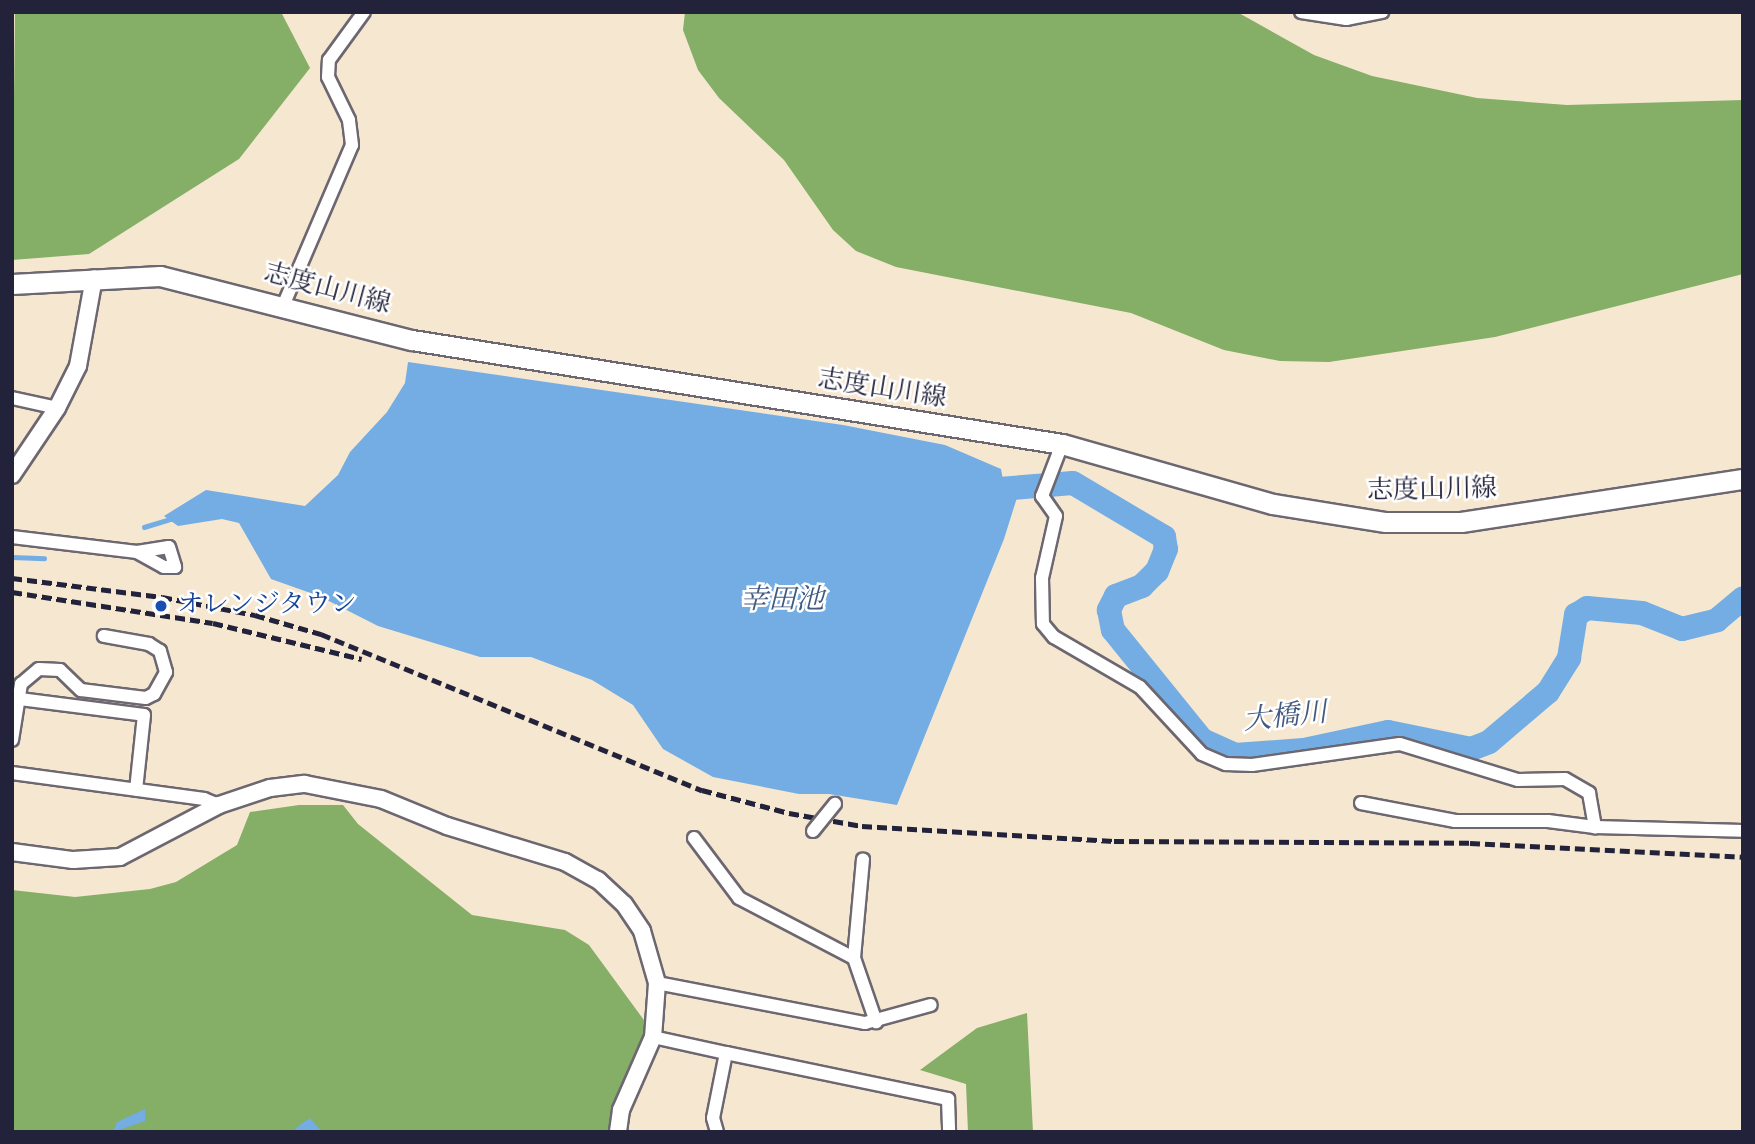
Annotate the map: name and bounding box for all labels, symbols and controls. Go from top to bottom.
street label: 志度山川線 [260,258,394,322]
street label: 志度山川線 [815,364,949,416]
street label: 志度山川線 [1367,474,1497,508]
water label: 幸田池 [740,584,824,618]
place label: オレンジタウン [177,590,359,622]
marker: オレンジタウン [151,596,171,616]
water label: 大橋川 [1241,697,1329,739]

